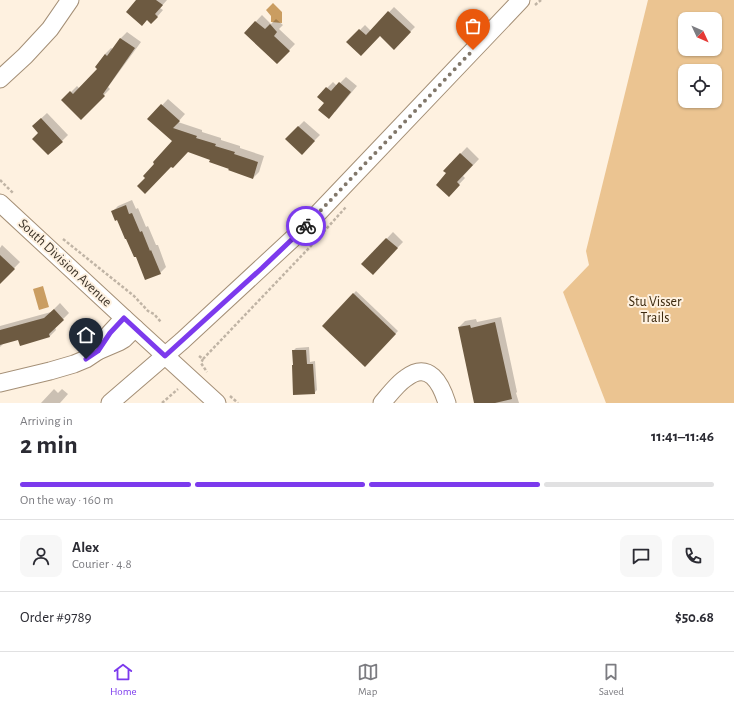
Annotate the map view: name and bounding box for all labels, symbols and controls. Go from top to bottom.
pin [456,9,490,50]
north arrow [678,12,722,56]
map controls [678,12,722,108]
icon: bag [462,15,484,37]
button: locate [678,64,722,108]
courier [286,206,326,246]
icon: bike [295,215,317,237]
street label: South Division Avenue [16,216,114,310]
park label: Stu Visser Trails [628,295,682,325]
pin [69,318,103,359]
icon: home [75,324,97,346]
text: Arriving in [20,415,73,428]
text: 11:41–11:46 [651,429,714,444]
text: 2 min [20,432,78,458]
text: On the way · 160 m [20,494,113,507]
button: person [20,535,62,577]
button: chat [620,535,662,577]
button: phone [672,535,714,577]
text: Alex [72,540,99,555]
text: Courier · 4.8 [72,558,132,571]
text: Order #9789 [20,610,92,625]
text: $50.68 [675,610,714,625]
tab: Home [110,661,137,698]
tab: Map [357,661,379,698]
tab: Saved [599,661,624,698]

